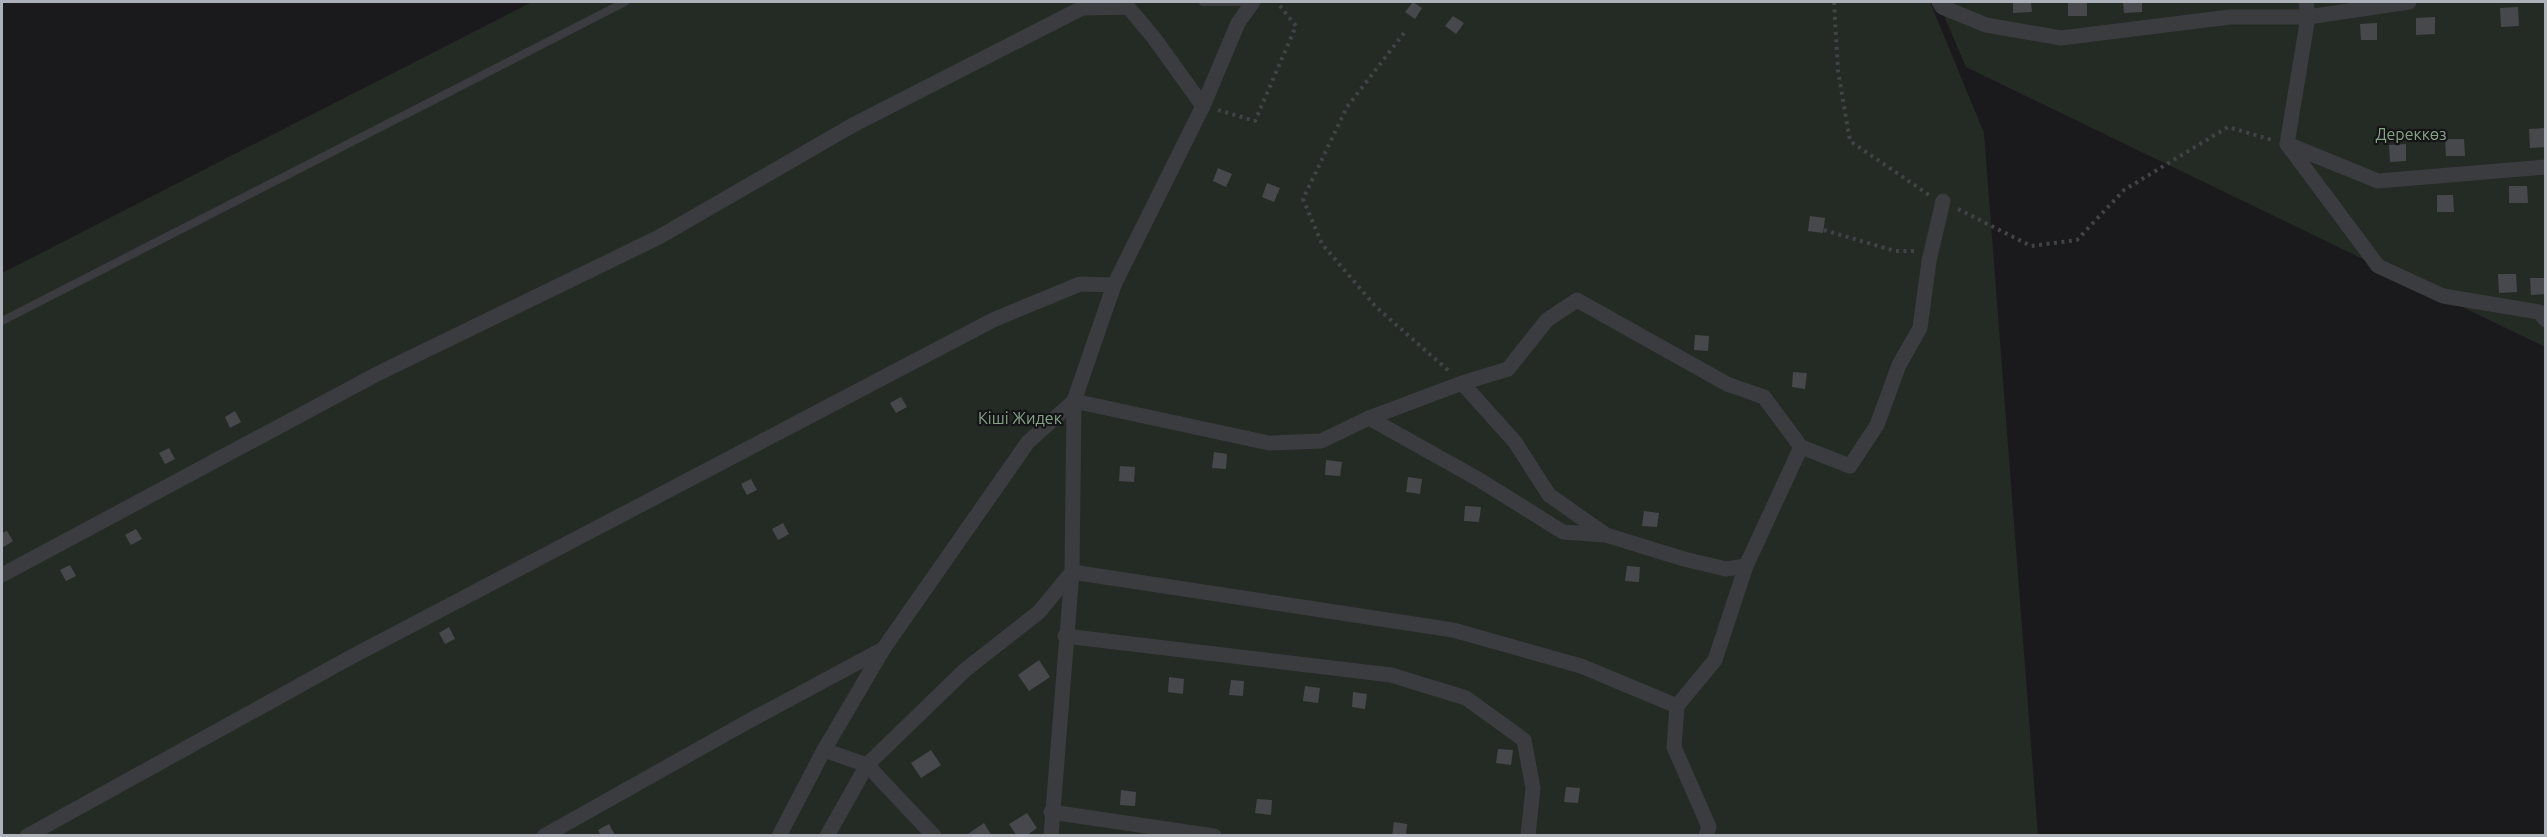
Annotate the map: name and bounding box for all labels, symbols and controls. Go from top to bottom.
park label: Дереккөз [2375,125,2447,143]
park label: Кіші Жидек [978,409,1062,427]

